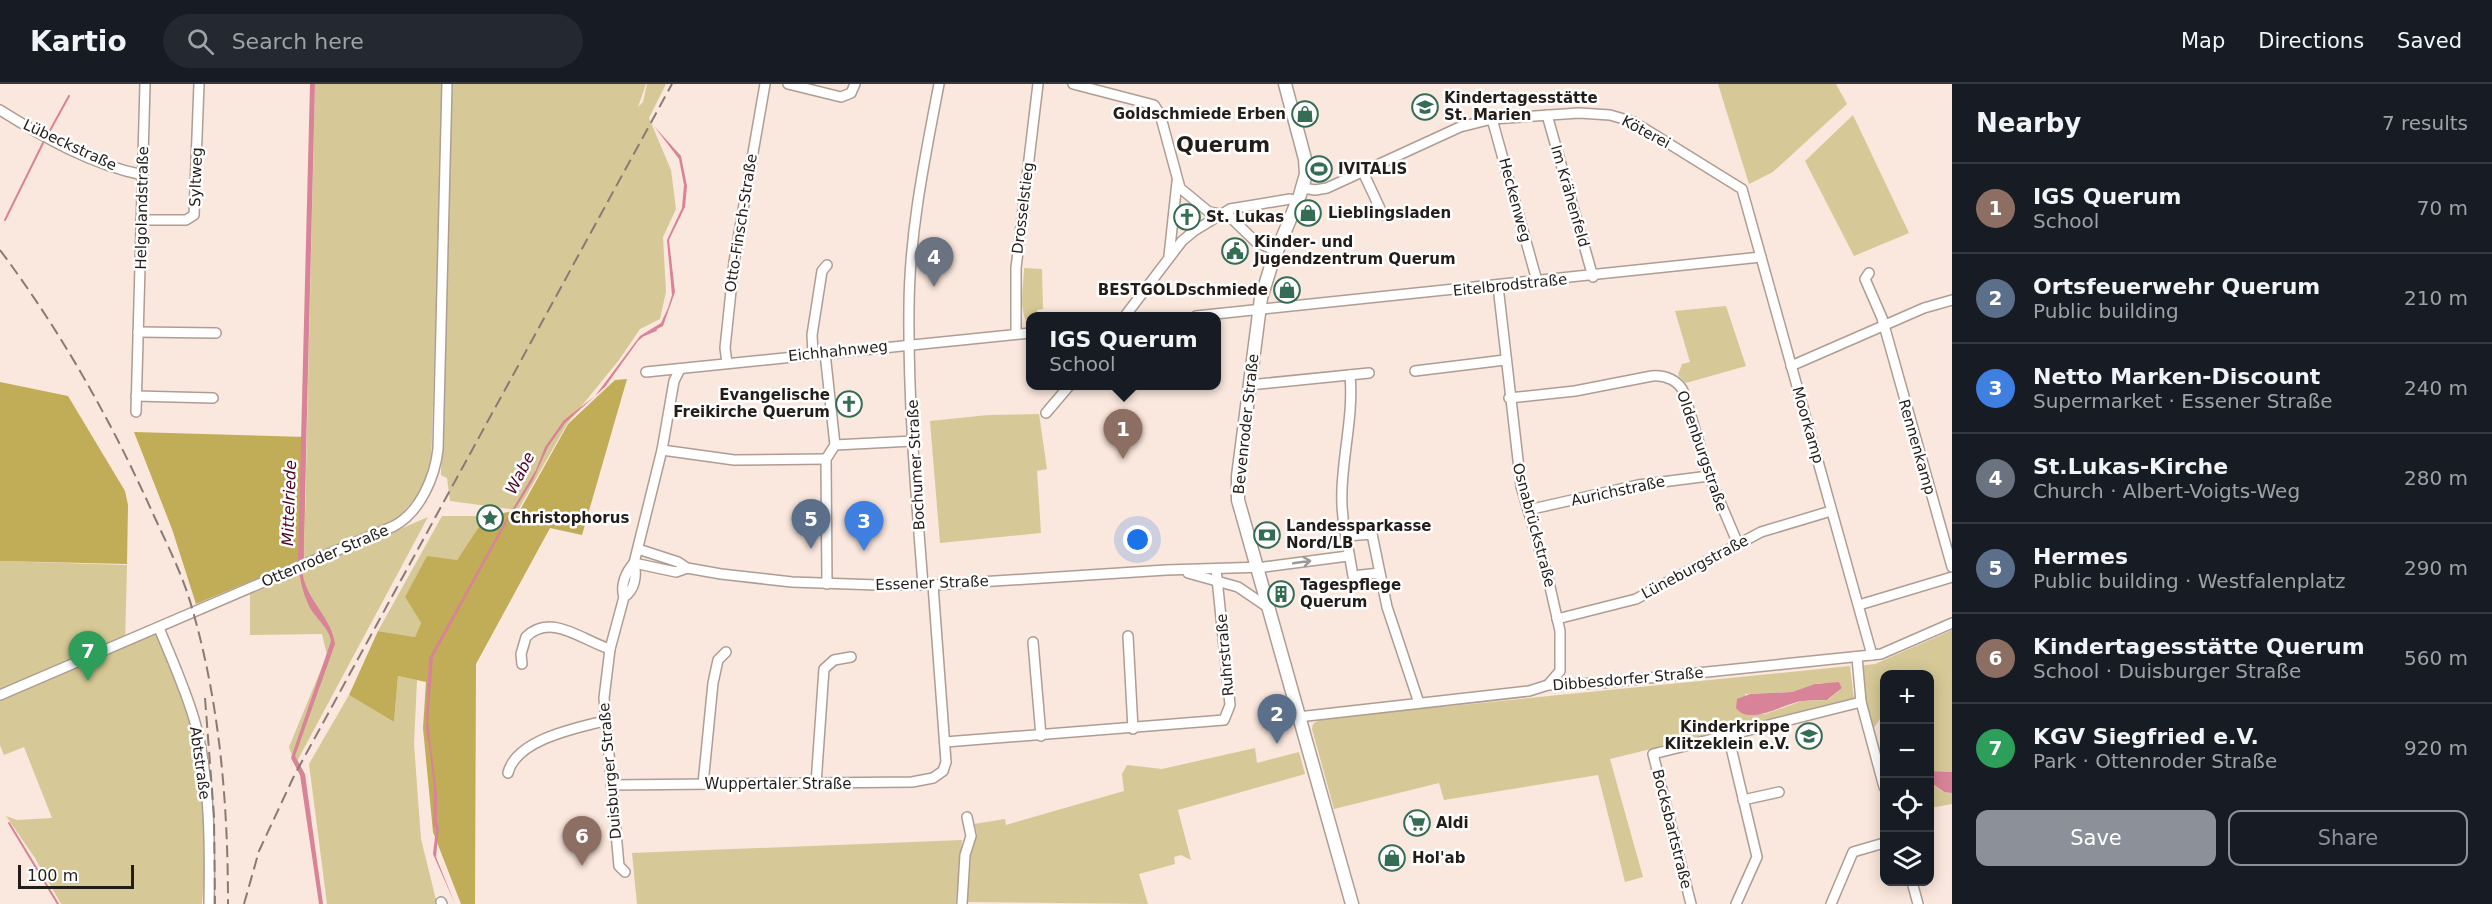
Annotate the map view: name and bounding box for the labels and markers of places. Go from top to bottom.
place label: Kindertagesstätte St. Marien [1444,89,1598,124]
school or university icon: Kindertagesstätte St. Marien [1410,92,1440,122]
shop icon: Goldschmiede Erben [1290,99,1320,129]
place label: Goldschmiede Erben [1113,105,1286,123]
sports icon: IVITALIS [1304,154,1334,184]
place label: IVITALIS [1338,160,1407,178]
shop icon: Lieblingsladen [1293,198,1323,228]
church icon: St. Lukas [1172,202,1202,232]
place label: Lieblingsladen [1328,204,1451,222]
place label: St. Lukas [1206,208,1284,226]
place label: Kinder- und Jugendzentrum Querum [1253,233,1456,268]
public building icon: Kinder- und Jugendzentrum Querum [1220,236,1250,266]
pin: 4 [914,238,954,287]
shop icon: BESTGOLDschmiede [1272,275,1302,305]
place label: BESTGOLDschmiede [1098,281,1268,299]
place label: Evangelische Freikirche Querum [673,386,830,421]
church icon: Evangelische Freikirche Querum [834,389,864,419]
pin: 1 [1104,410,1142,459]
pin: 5 [792,500,830,549]
pin: 3 [844,502,884,551]
place icon: Christophorus [475,503,505,533]
place label: Christophorus [510,509,629,527]
place label: Landessparkasse Nord/LB [1286,517,1432,552]
bank icon: Landessparkasse Nord/LB [1252,520,1282,550]
place label: Tagespflege Querum [1300,576,1401,611]
building icon: Tagespflege Querum [1266,579,1296,609]
pin: 7 [68,632,107,681]
pin: 2 [1258,694,1296,744]
place label: Kinderkrippe Klitzeklein e.V. [1664,718,1790,753]
school or university icon: Kinderkrippe Klitzeklein e.V. [1794,721,1824,751]
supermarket icon: Aldi [1402,808,1432,838]
place label: Aldi [1436,814,1469,832]
pin: 6 [562,816,602,866]
shop icon: Hol'ab [1377,843,1407,873]
place label: Hol'ab [1412,849,1466,867]

